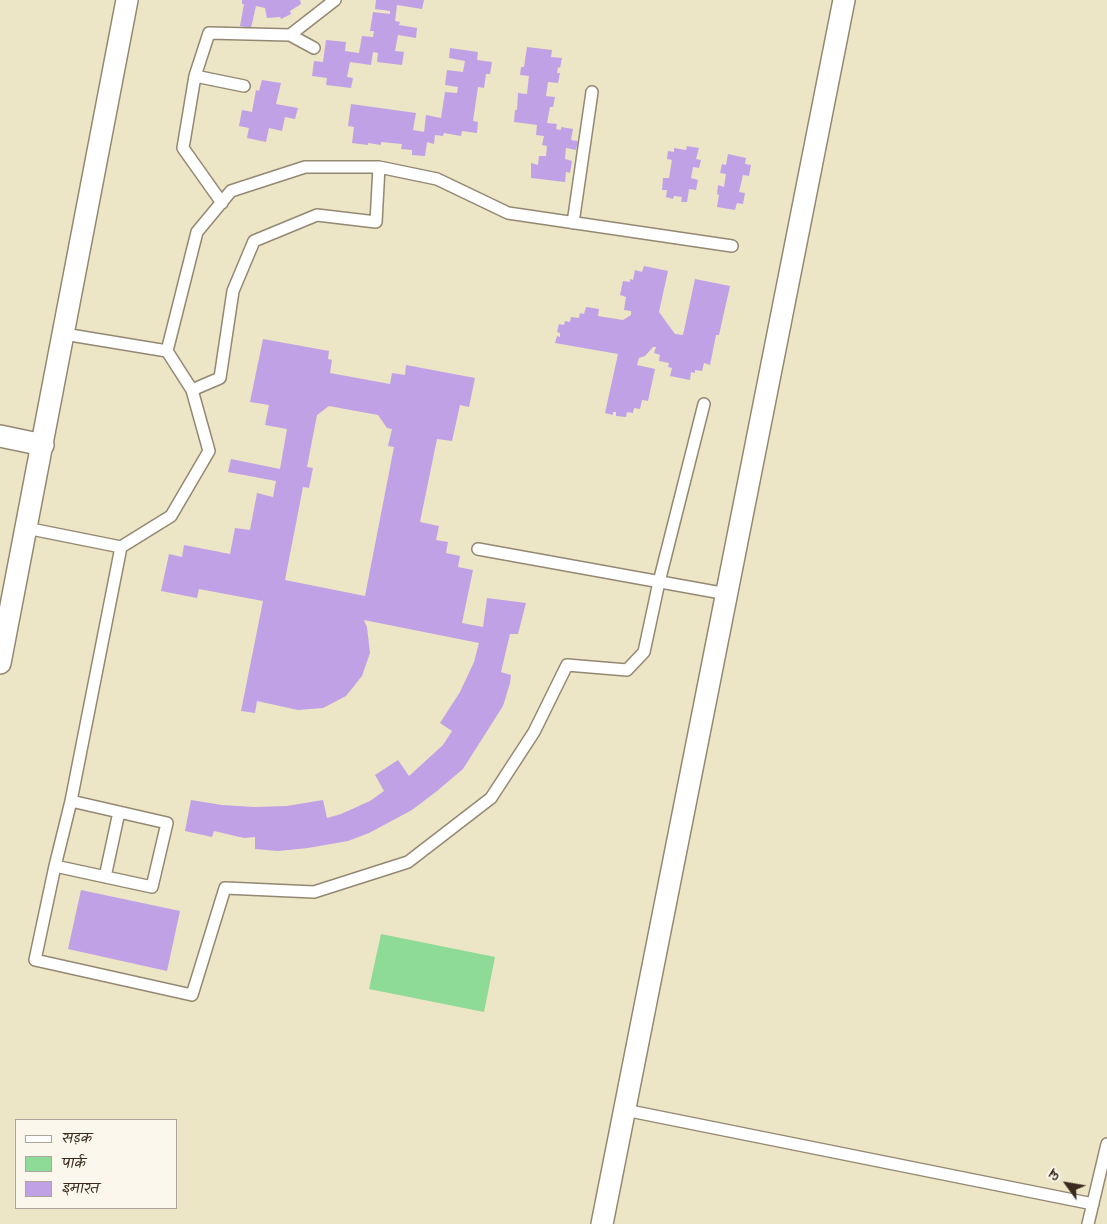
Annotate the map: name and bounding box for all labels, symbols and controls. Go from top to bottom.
legend [15,1119,178,1209]
text: सड़क [62,1127,92,1151]
text: पार्क [62,1152,86,1176]
north arrow [1042,1159,1092,1209]
text: उ [1043,1166,1066,1186]
text: इमारत [62,1177,99,1201]

